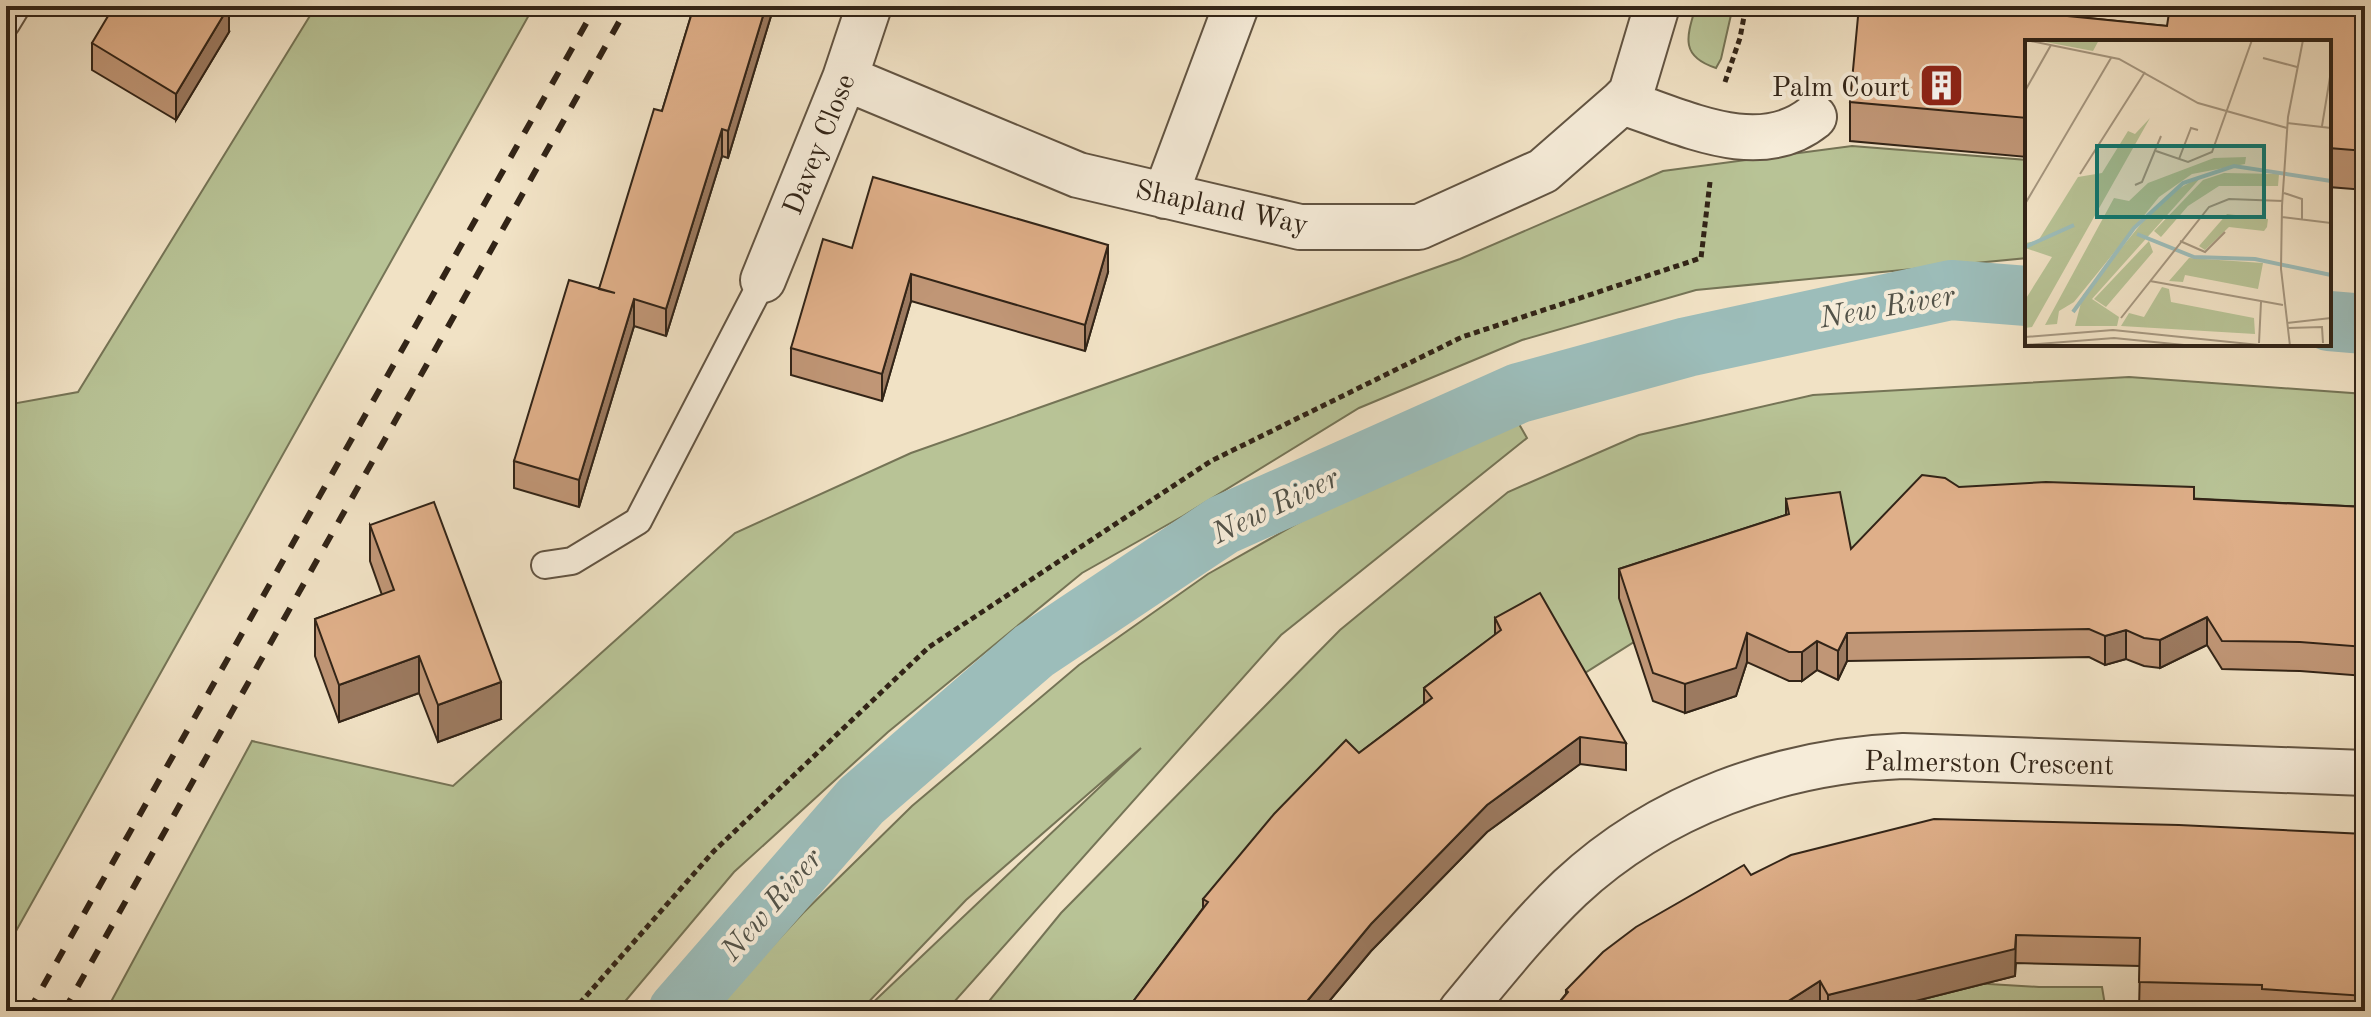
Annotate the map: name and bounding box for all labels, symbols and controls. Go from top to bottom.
inset map [2025,40,2331,346]
building icon: Palm Court [1917,62,1965,110]
street label: Davey Close [780,71,862,219]
place label: Palm Court [1772,75,1910,103]
street label: Shapland Way [1132,177,1310,241]
water label: New River [1816,281,1958,335]
water label: New River [1207,463,1345,551]
street label: Palmerston Crescent [1864,749,2114,781]
water label: New River [716,843,829,968]

